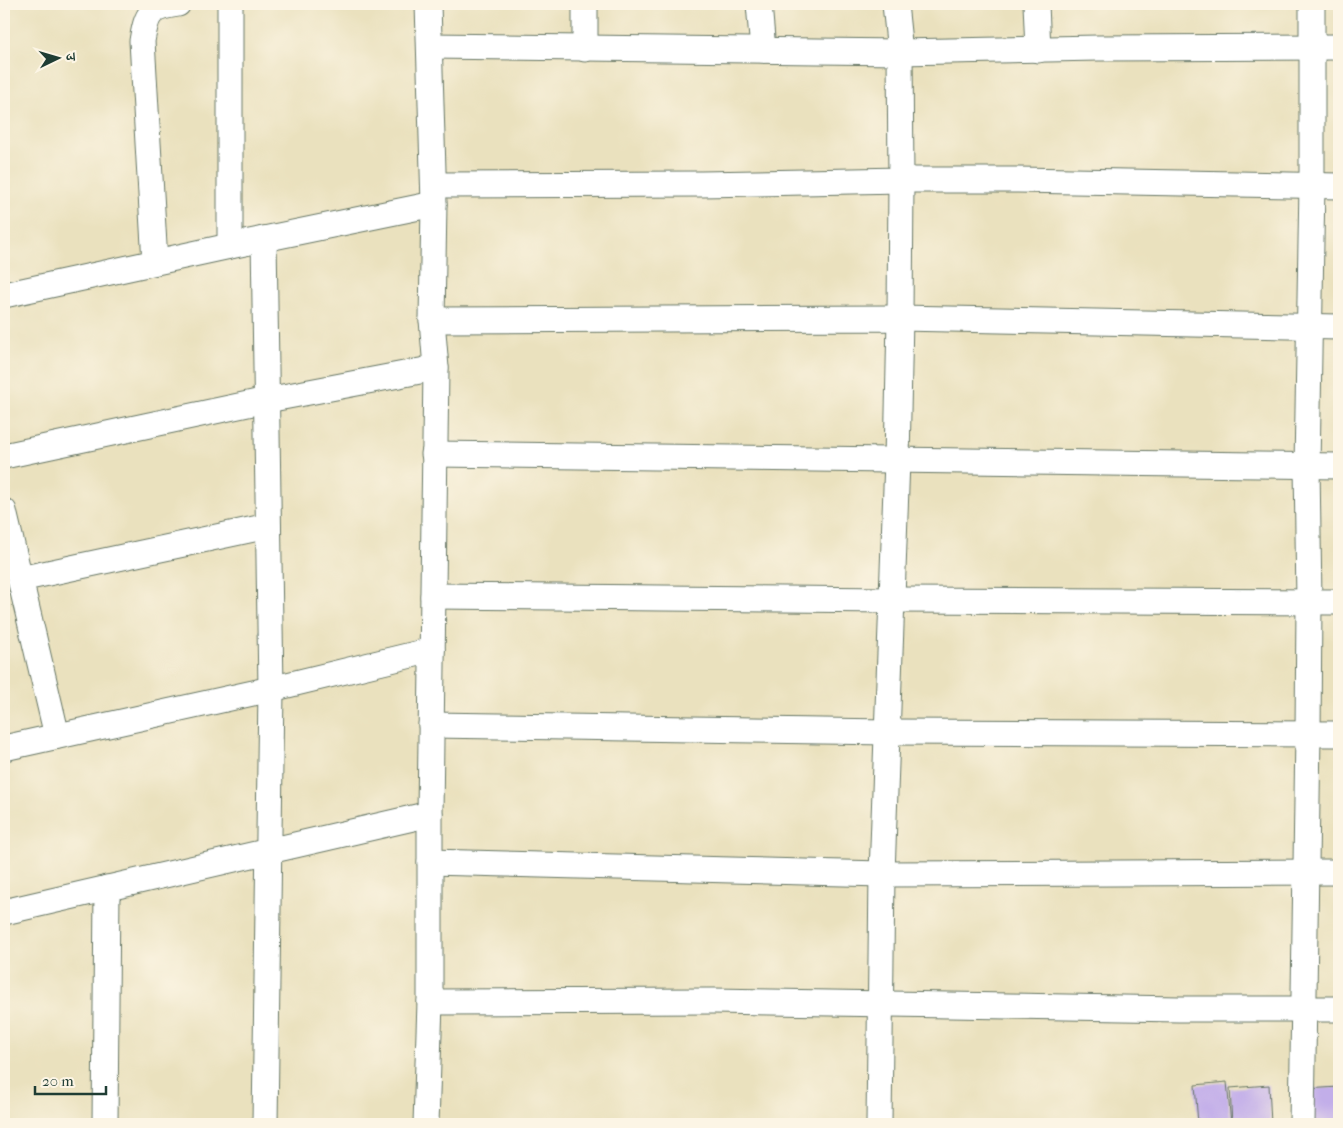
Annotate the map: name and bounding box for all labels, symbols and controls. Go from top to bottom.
north arrow [32,32,82,82]
text: उ [62,52,79,62]
scale bar [35,1063,106,1095]
text: 20 m [42,1072,74,1090]

